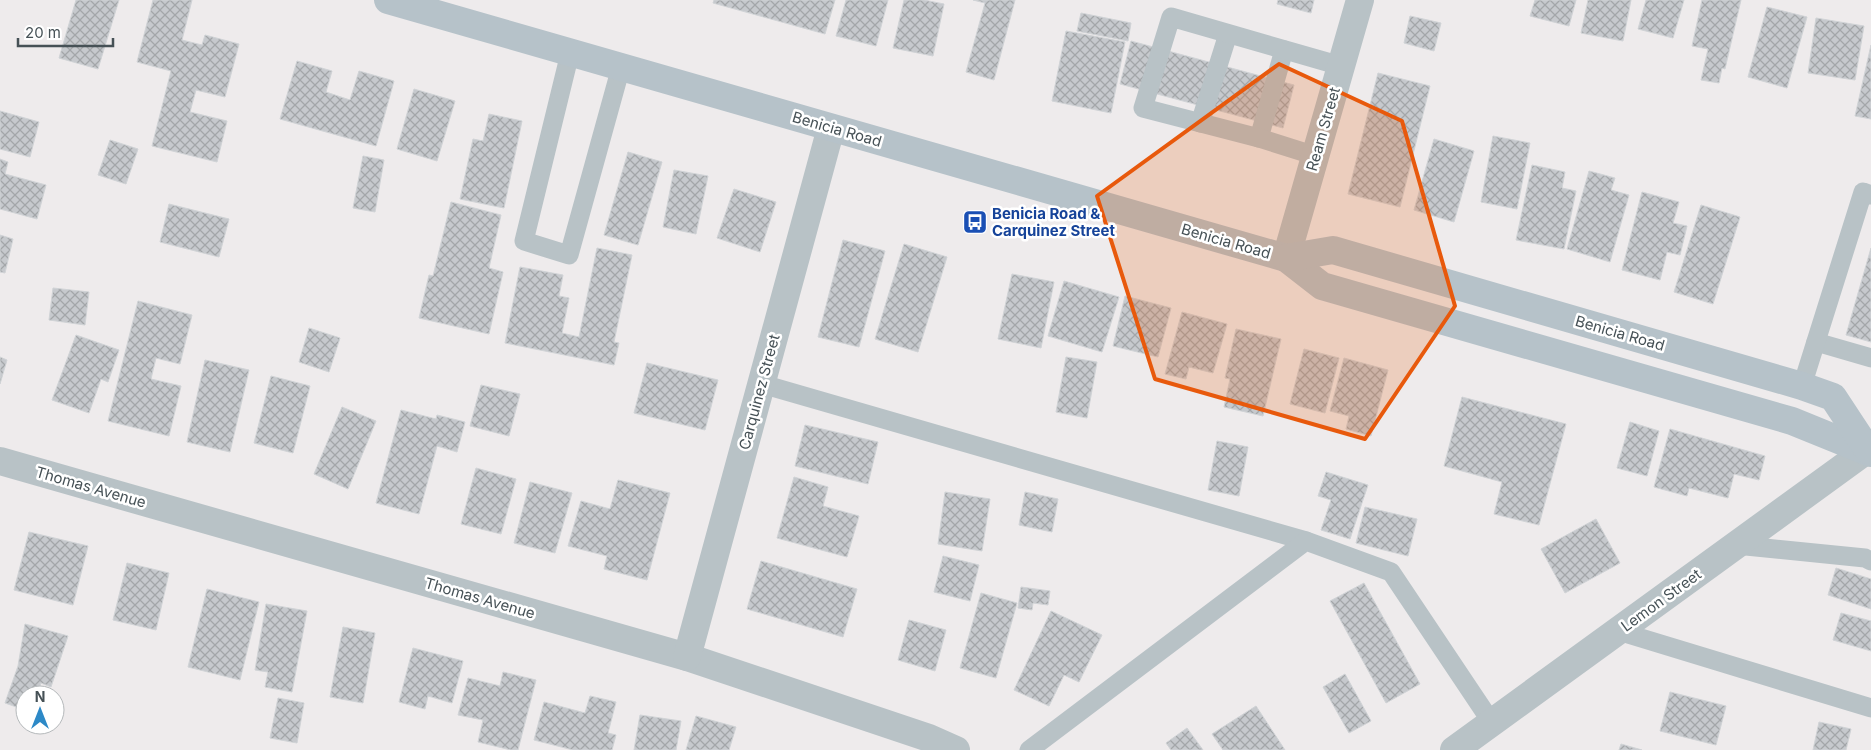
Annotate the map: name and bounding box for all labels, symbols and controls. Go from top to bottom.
scale bar [18,15,112,47]
text: 20 m [25,23,61,42]
street label: Ream Street [1302,85,1344,173]
street label: Benicia Road [790,107,884,151]
place label: Benicia Road & Carquinez Street [992,204,1115,240]
bus stop icon: Benicia Road & Carquinez Street [962,209,988,235]
street label: Benicia Road [1179,219,1273,263]
street label: Benicia Road [1573,311,1667,355]
street label: Carquinez Street [734,332,784,452]
street label: Thomas Avenue [34,462,148,512]
street label: Lemon Street [1617,564,1705,636]
street label: Thomas Avenue [423,573,537,623]
north arrow [15,685,65,735]
text: N [35,688,45,705]

